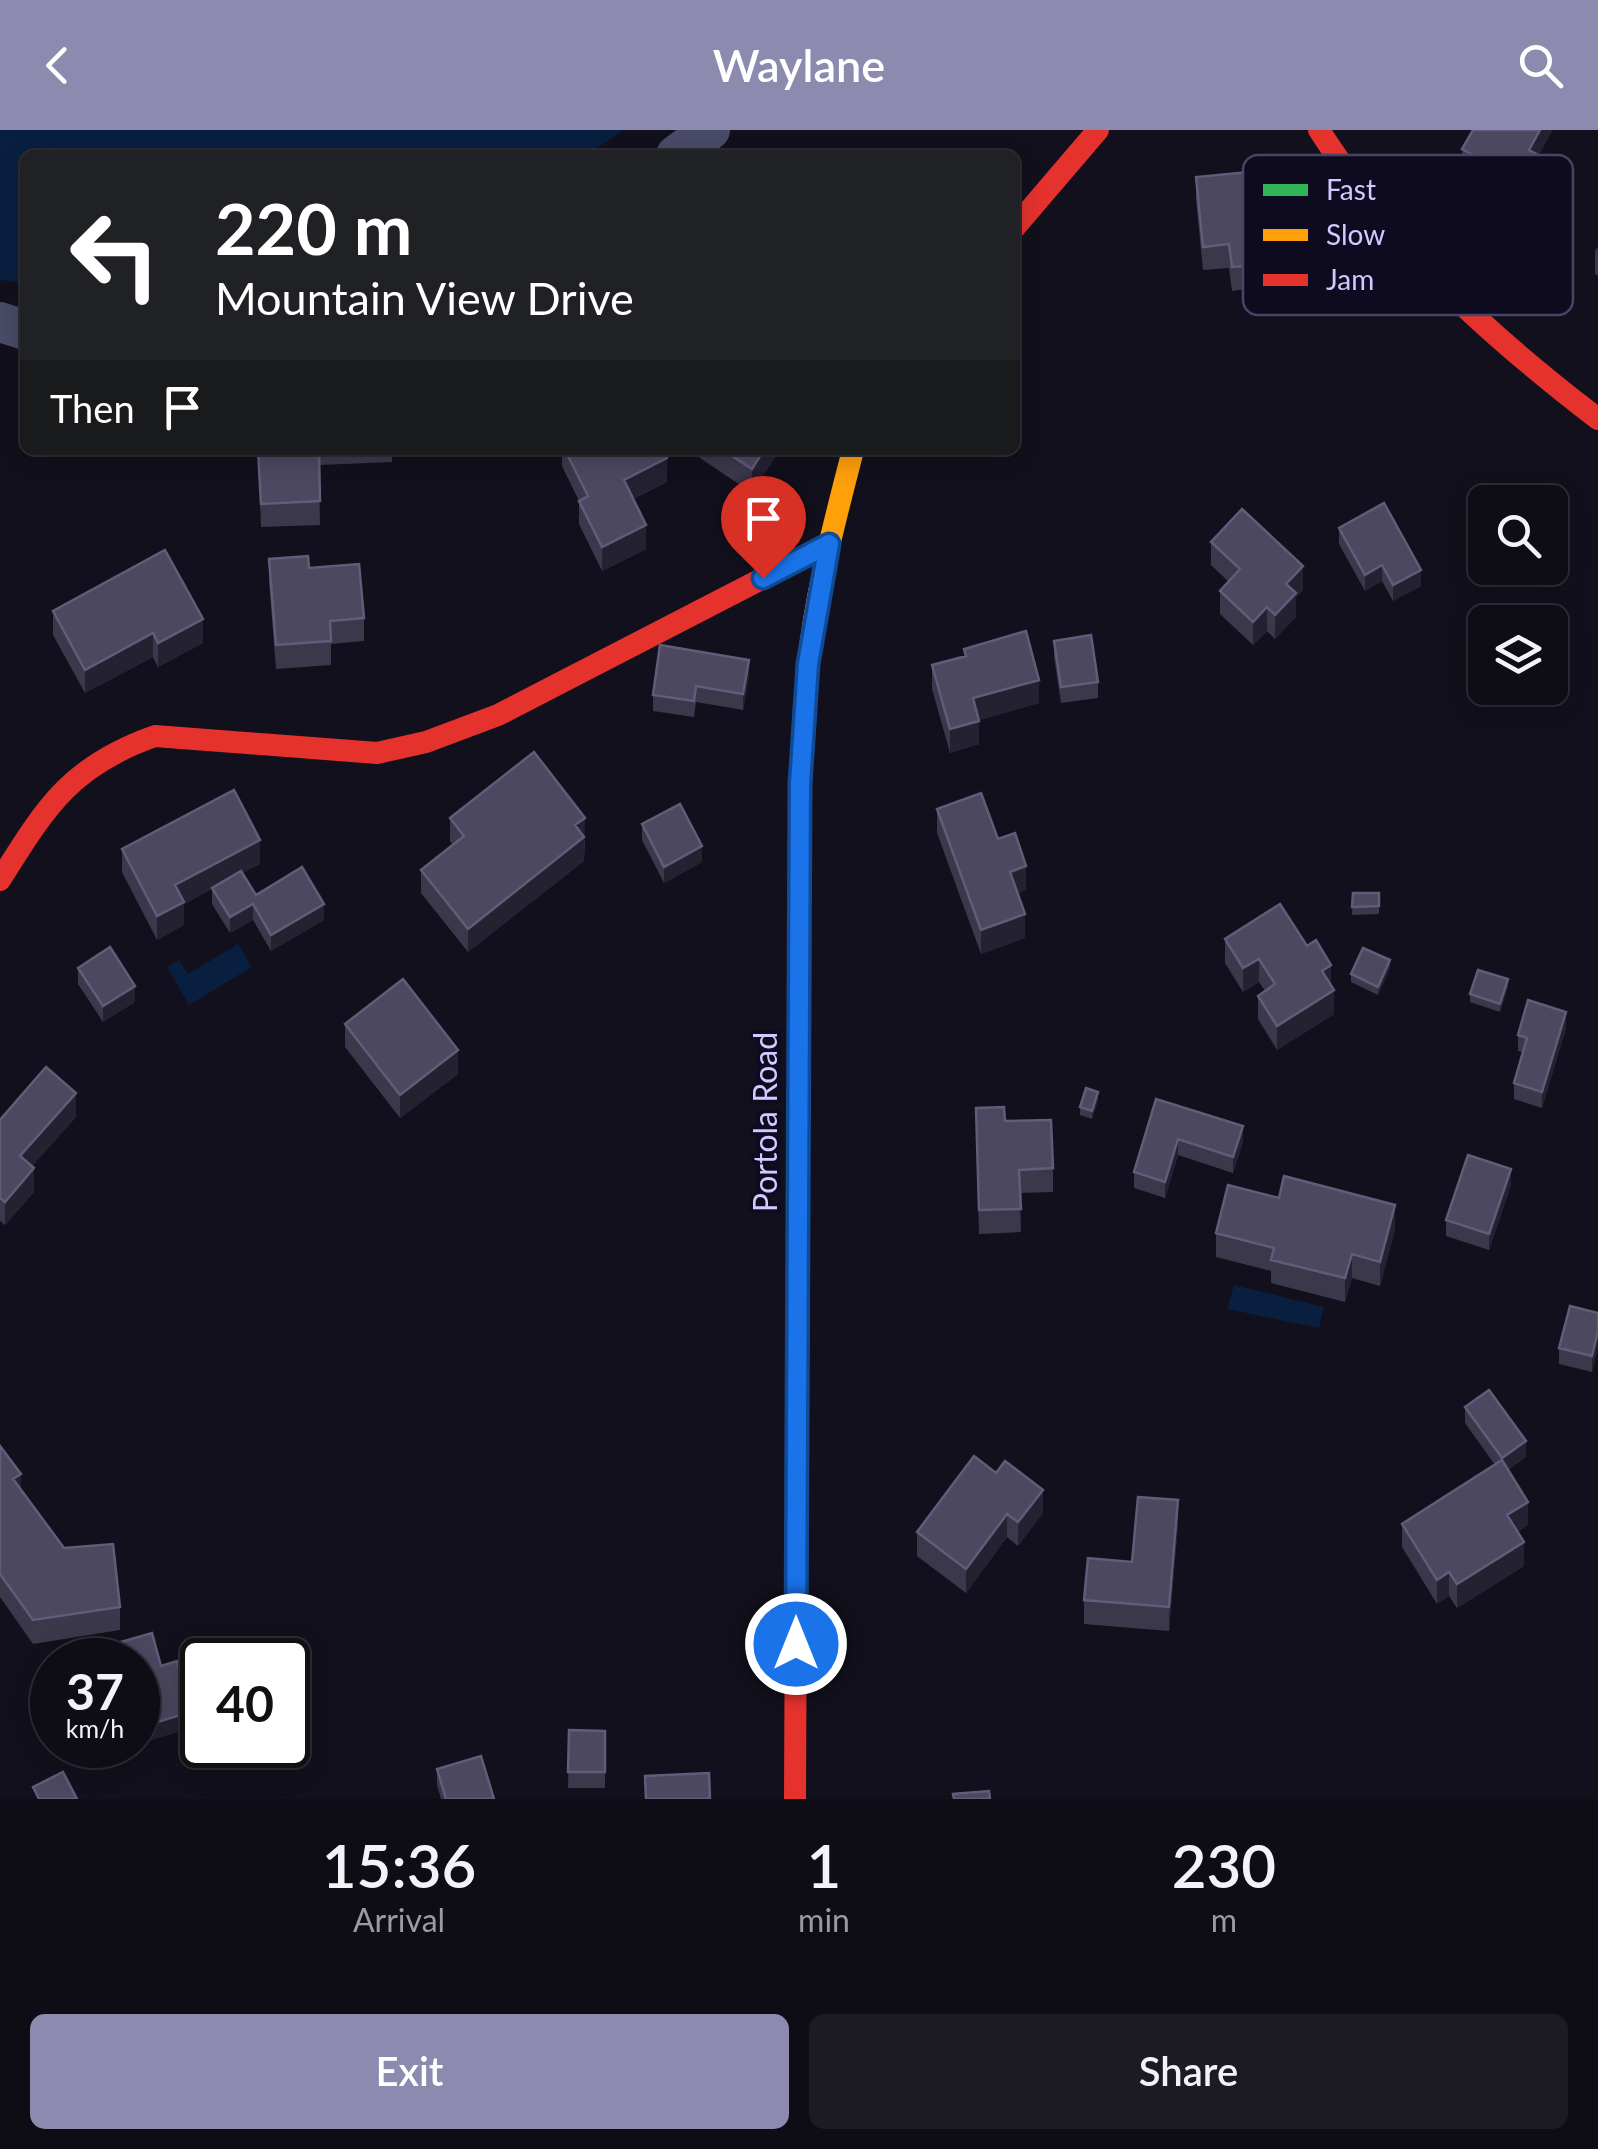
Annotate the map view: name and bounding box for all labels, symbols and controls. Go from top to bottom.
icon: back [30,38,85,93]
text: Waylane [713,38,885,92]
icon: search [1513,38,1568,93]
legend [1243,155,1573,315]
text: Fast [1326,172,1376,206]
text: 220 m [215,186,412,270]
icon: left [50,190,180,320]
text: Slow [1326,217,1385,251]
text: Jam [1326,262,1374,296]
text: Mountain View Drive [215,271,634,325]
icon: arrive [155,380,210,435]
text: Then [50,385,135,431]
pin [721,476,806,579]
map controls [1468,485,1568,705]
button: search [1468,485,1568,585]
icon: arrive [736,491,791,546]
button: layers [1468,605,1568,705]
street label: Portola Road [745,1032,784,1212]
position arrow [744,1592,848,1696]
speed limit sign: 40 [180,1638,310,1768]
text: 37 [66,1661,124,1721]
text: km/h [66,1713,124,1743]
text: 15:36 [322,1829,476,1901]
text: 1 [807,1829,841,1901]
text: 230 [1172,1829,1276,1901]
text: Arrival [353,1900,445,1939]
text: min [798,1900,850,1939]
text: m [1211,1900,1237,1939]
button: Exit [30,2014,789,2129]
button: Share [809,2014,1568,2129]

